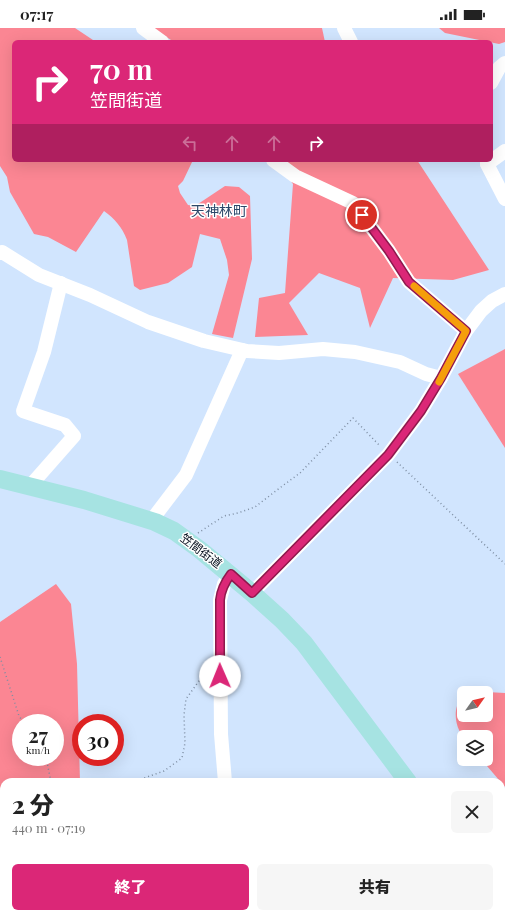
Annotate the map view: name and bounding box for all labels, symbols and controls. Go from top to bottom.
text: 07:17 [20,4,53,24]
text: 70 m [90,50,153,87]
icon: right [24,56,76,108]
text: 笠間街道 [90,88,162,112]
icon: left [179,132,201,154]
icon: ahead [221,132,243,154]
icon: ahead [263,132,285,154]
icon: right [305,132,327,154]
pin [345,198,379,232]
district label: 天神林町 [191,201,247,220]
icon: arrive [351,204,373,226]
street label: 笠間街道 [178,529,226,571]
position arrow [199,655,241,697]
north arrow [457,686,493,722]
map controls [457,686,493,766]
speed limit sign: 30 [72,714,124,766]
text: 27 [28,721,48,748]
button: layers [457,730,493,766]
text: km/h [26,743,50,757]
text: 2 分 [12,788,54,820]
button: close [451,791,493,833]
text: 440 m · 07:19 [12,819,85,836]
button: 終了 [12,864,249,910]
button: 共有 [257,864,493,910]

